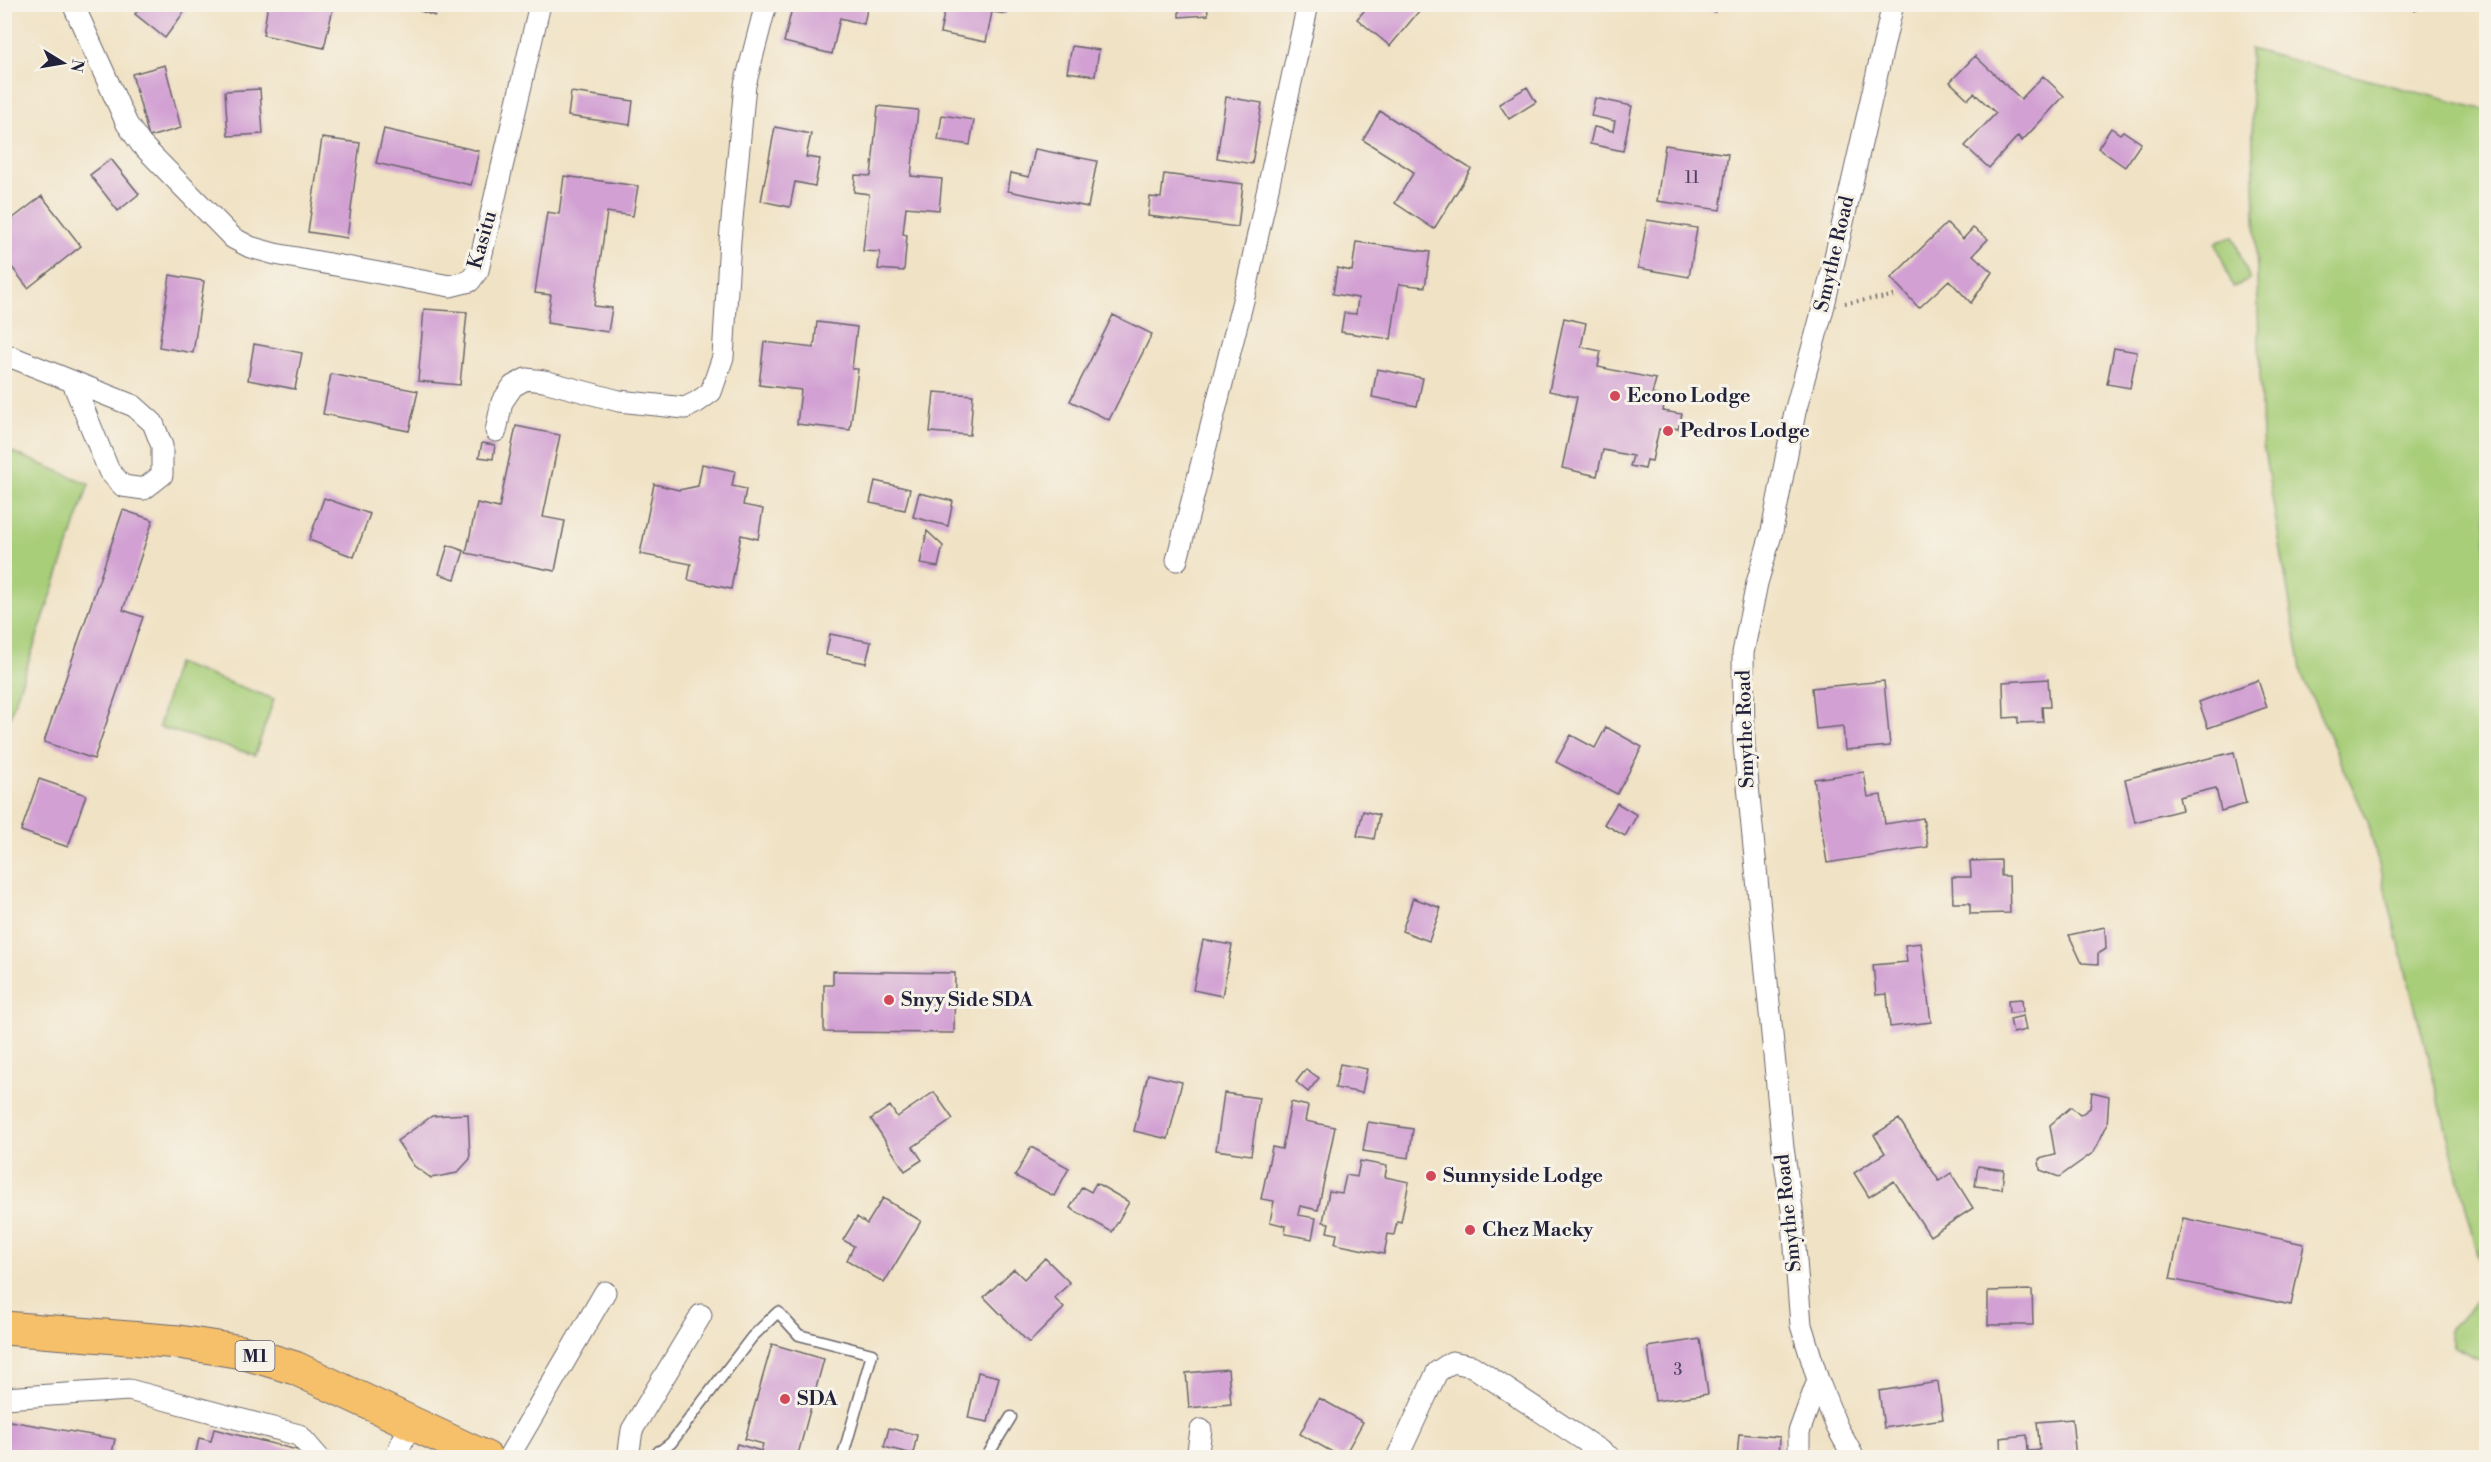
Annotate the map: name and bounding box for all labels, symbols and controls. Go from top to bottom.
north arrow [33,33,93,93]
text: N [66,58,88,74]
house number: 11 [1685,168,1699,188]
street label: Smythe Road [1810,193,1861,314]
street label: Kasitu [463,208,503,272]
place label: Econo Lodge [1627,384,1751,409]
marker: Econo Lodge [1608,389,1622,403]
place label: Pedros Lodge [1680,419,1810,444]
marker: Pedros Lodge [1661,424,1675,438]
street label: Smythe Road [1731,669,1761,789]
place label: Snyy Side SDA [901,988,1034,1013]
marker: Snyy Side SDA [882,993,896,1007]
street label: Smythe Road [1770,1152,1808,1273]
place label: Sunnyside Lodge [1443,1164,1603,1189]
marker: Sunnyside Lodge [1424,1169,1438,1183]
place label: Chez Macky [1482,1218,1594,1243]
marker: Chez Macky [1463,1223,1477,1237]
road number: M1 [236,1341,274,1371]
house number: 3 [1674,1360,1683,1380]
place label: SDA [797,1387,838,1412]
marker: SDA [778,1392,792,1406]

